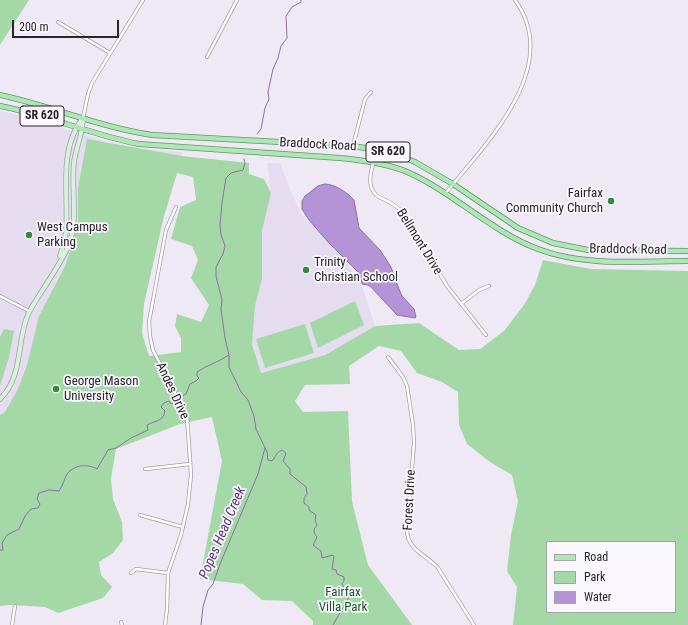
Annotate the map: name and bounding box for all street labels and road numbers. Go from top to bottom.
road number: SR 620 [20,106,64,126]
street label: Braddock Road [279,135,357,155]
road number: SR 620 [366,142,410,162]
street label: Bellmont Drive [393,206,445,278]
street label: Braddock Road [589,242,667,258]
street label: Andes Drive [152,360,192,422]
street label: Forest Drive [401,469,419,531]

